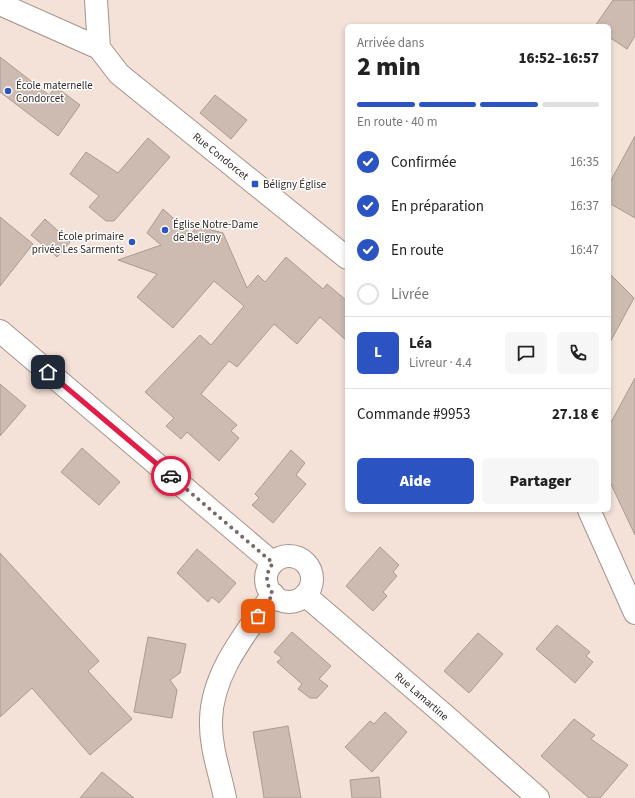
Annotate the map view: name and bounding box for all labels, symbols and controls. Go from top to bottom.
text: Arrivée dans [357,34,424,52]
text: 2 min [357,48,421,85]
text: 16:52–16:57 [518,48,599,69]
place label: École maternelle Condorcet [16,78,93,106]
marker: École maternelle Condorcet [3,86,13,96]
text: En route · 40 m [357,113,437,131]
street label: Rue Condorcet [190,129,252,184]
icon: check [357,151,379,173]
text: Confirmée [391,152,457,173]
text: 16:35 [570,153,599,171]
place label: Béligny Église [263,177,327,192]
marker: Béligny Église [250,179,260,189]
icon: check [357,195,379,217]
text: En préparation [391,196,484,217]
text: 16:37 [570,197,599,215]
place label: Église Notre-Dame de Beligny [173,217,259,245]
marker: Église Notre-Dame de Beligny [160,225,170,235]
place label: École primaire privée Les Sarments [32,229,125,257]
marker: École primaire privée Les Sarments [127,237,137,247]
icon: check [357,239,379,261]
text: En route [391,240,444,261]
text: 16:47 [570,241,599,259]
text: Livrée [391,284,429,305]
button: chat [505,332,547,374]
button: phone [557,332,599,374]
text: Léa [409,333,432,354]
text: L [374,342,382,363]
text: Livreur · 4.4 [409,354,472,372]
pin [31,355,65,389]
icon: home [37,361,59,383]
text: Commande #9953 [357,404,470,425]
text: 27.18 € [552,404,599,425]
courier [151,456,191,496]
button: Aide [357,458,474,504]
button: Partager [482,458,599,504]
icon: car [160,465,182,487]
pin [241,599,275,633]
icon: bag [247,605,269,627]
street label: Rue Lamartine [391,669,452,724]

